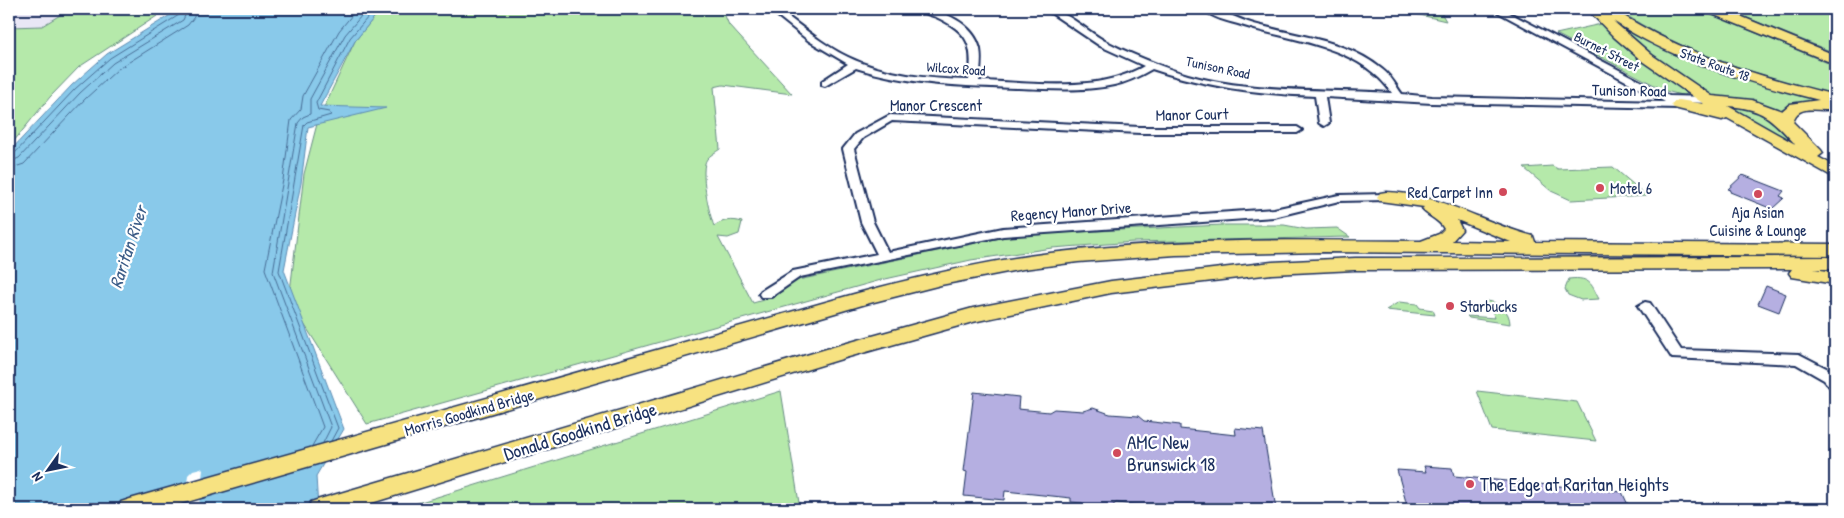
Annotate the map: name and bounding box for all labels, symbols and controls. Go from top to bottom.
street label: Burnet Street [1571,27,1643,76]
street label: State Route 18 [1678,43,1752,85]
street label: Tunison Road [1184,51,1252,83]
street label: Wilcox Road [926,56,987,80]
street label: Tunison Road [1592,78,1666,102]
street label: Manor Crescent [890,94,983,116]
street label: Manor Court [1156,102,1229,126]
place label: Motel 6 [1610,177,1652,199]
place label: Red Carpet Inn [1408,181,1493,203]
marker: Motel 6 [1594,182,1606,194]
marker: Red Carpet Inn [1497,186,1509,198]
marker: Aja Asian Cuisine & Lounge [1752,188,1764,200]
street label: Regency Manor Drive [1010,196,1132,226]
water label: Raritan River [103,201,154,291]
place label: Aja Asian Cuisine & Lounge [1709,201,1807,241]
place label: Starbucks [1460,295,1517,317]
marker: Starbucks [1444,300,1456,312]
street label: Morris Goodkind Bridge [402,383,537,441]
street label: Donald Goodkind Bridge [500,395,660,467]
place label: AMC New Brunswick 18 [1127,429,1215,477]
north arrow [22,446,72,496]
marker: AMC New Brunswick 18 [1111,447,1123,459]
text: N [26,469,47,486]
place label: The Edge at Raritan Heights [1480,471,1669,497]
marker: The Edge at Raritan Heights [1464,478,1476,490]

